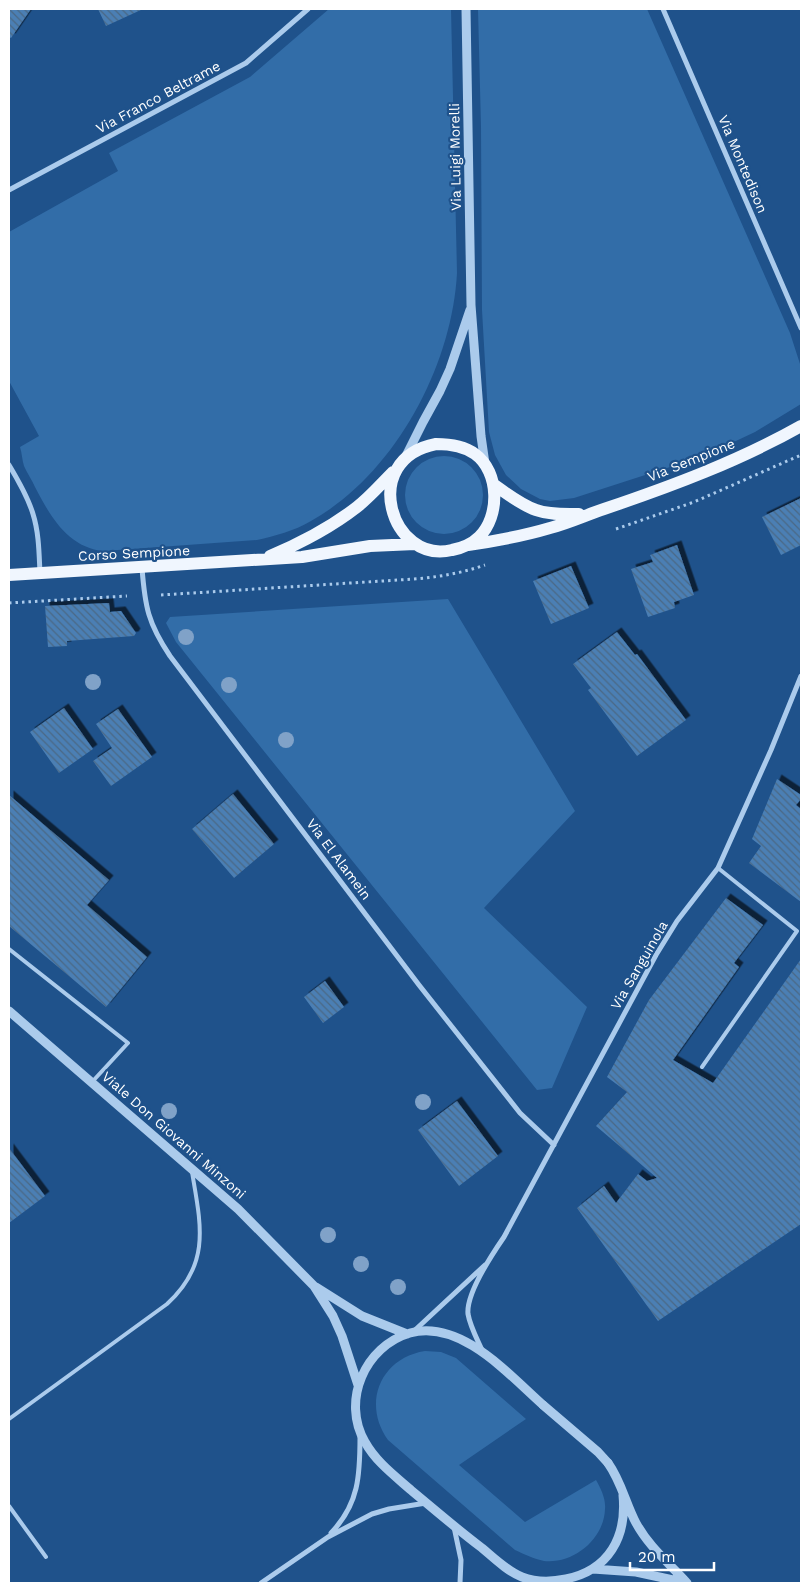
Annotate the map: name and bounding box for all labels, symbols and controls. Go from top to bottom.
street label: Via Franco Beltrame [93,57,223,137]
street label: Via Luigi Morelli [446,103,464,211]
street label: Via Montedison [715,113,771,215]
street label: Via Sempione [645,435,737,485]
street label: Corso Sempione [78,542,190,564]
street label: Via El Alamein [303,815,375,903]
street label: Via Sanguinola [607,918,671,1012]
street label: Viale Don Giovanni Minzoni [99,1068,249,1202]
scale bar [630,1540,714,1572]
text: 20 m [638,1548,676,1566]

